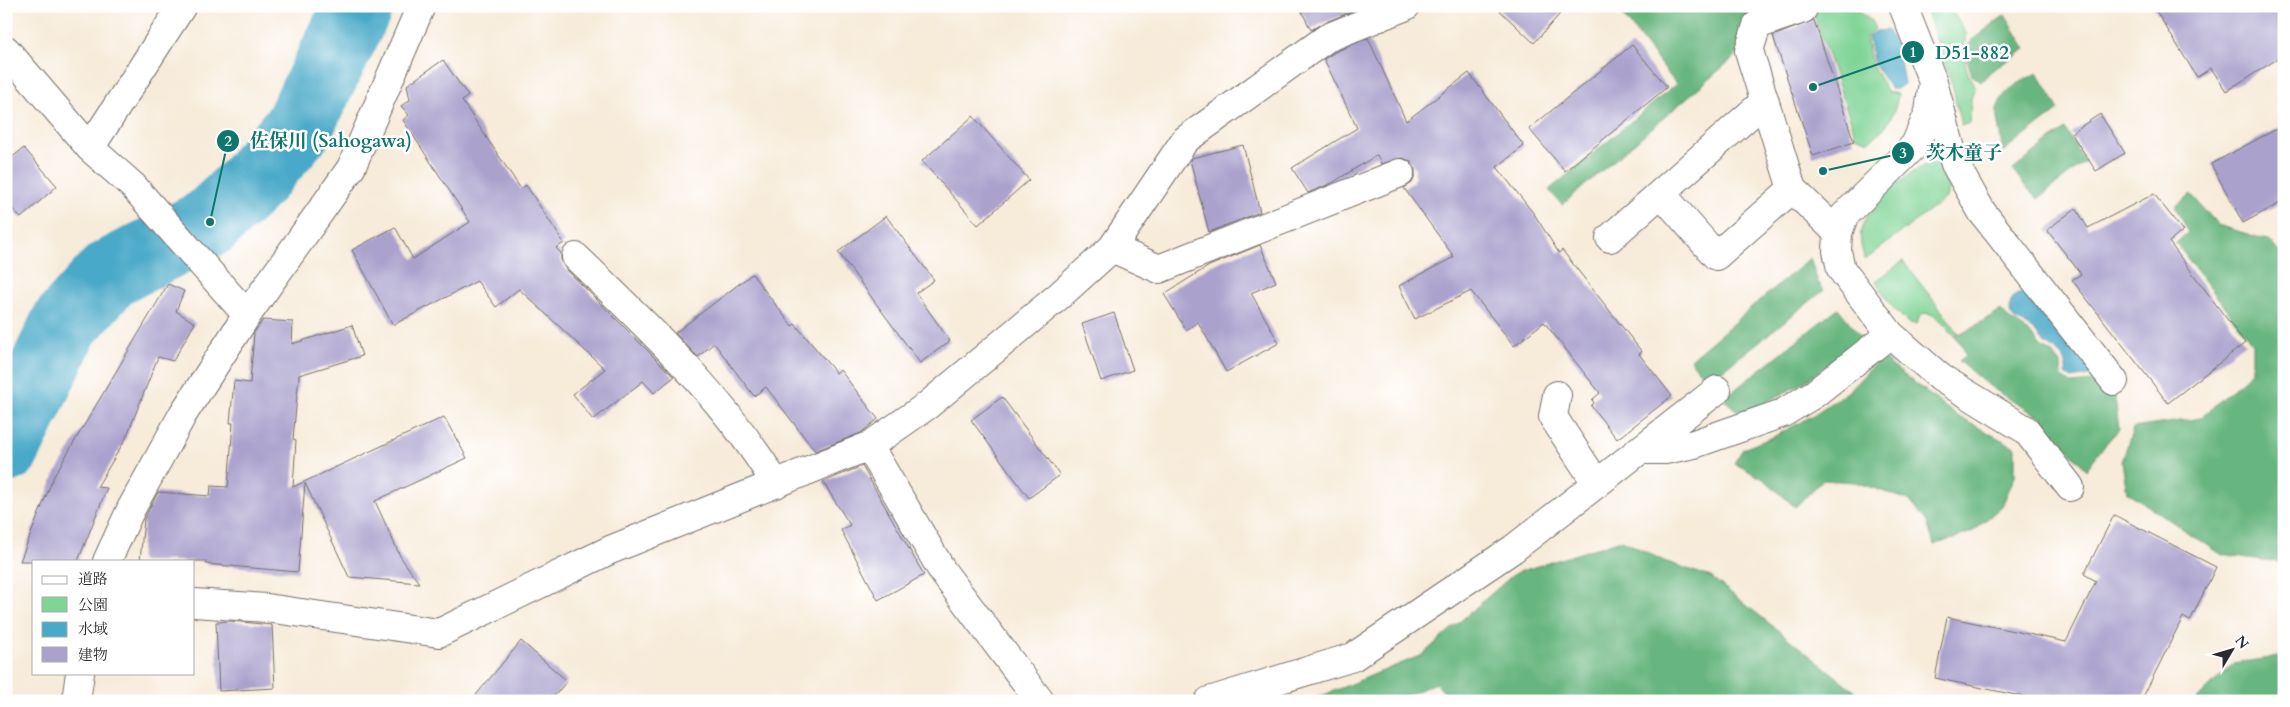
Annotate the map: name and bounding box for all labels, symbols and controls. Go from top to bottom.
callout: D51-882 [1900,35,2019,69]
text: D51-882 [1935,40,2009,66]
text: 1 [1909,42,1917,62]
callout: 佐保川 (Sahogawa) [215,124,422,158]
text: 佐保川 (Sahogawa) [250,128,412,154]
text: 2 [224,131,232,151]
callout: 茨木童子 [1891,136,2012,170]
text: 茨木童子 [1926,140,2002,166]
text: 3 [1899,143,1907,163]
legend [32,560,195,674]
text: 道路 [78,569,108,589]
text: 公園 [78,595,108,615]
text: 水域 [78,619,108,639]
north arrow [2208,624,2258,674]
text: N [2231,632,2253,653]
text: 建物 [78,645,108,665]

